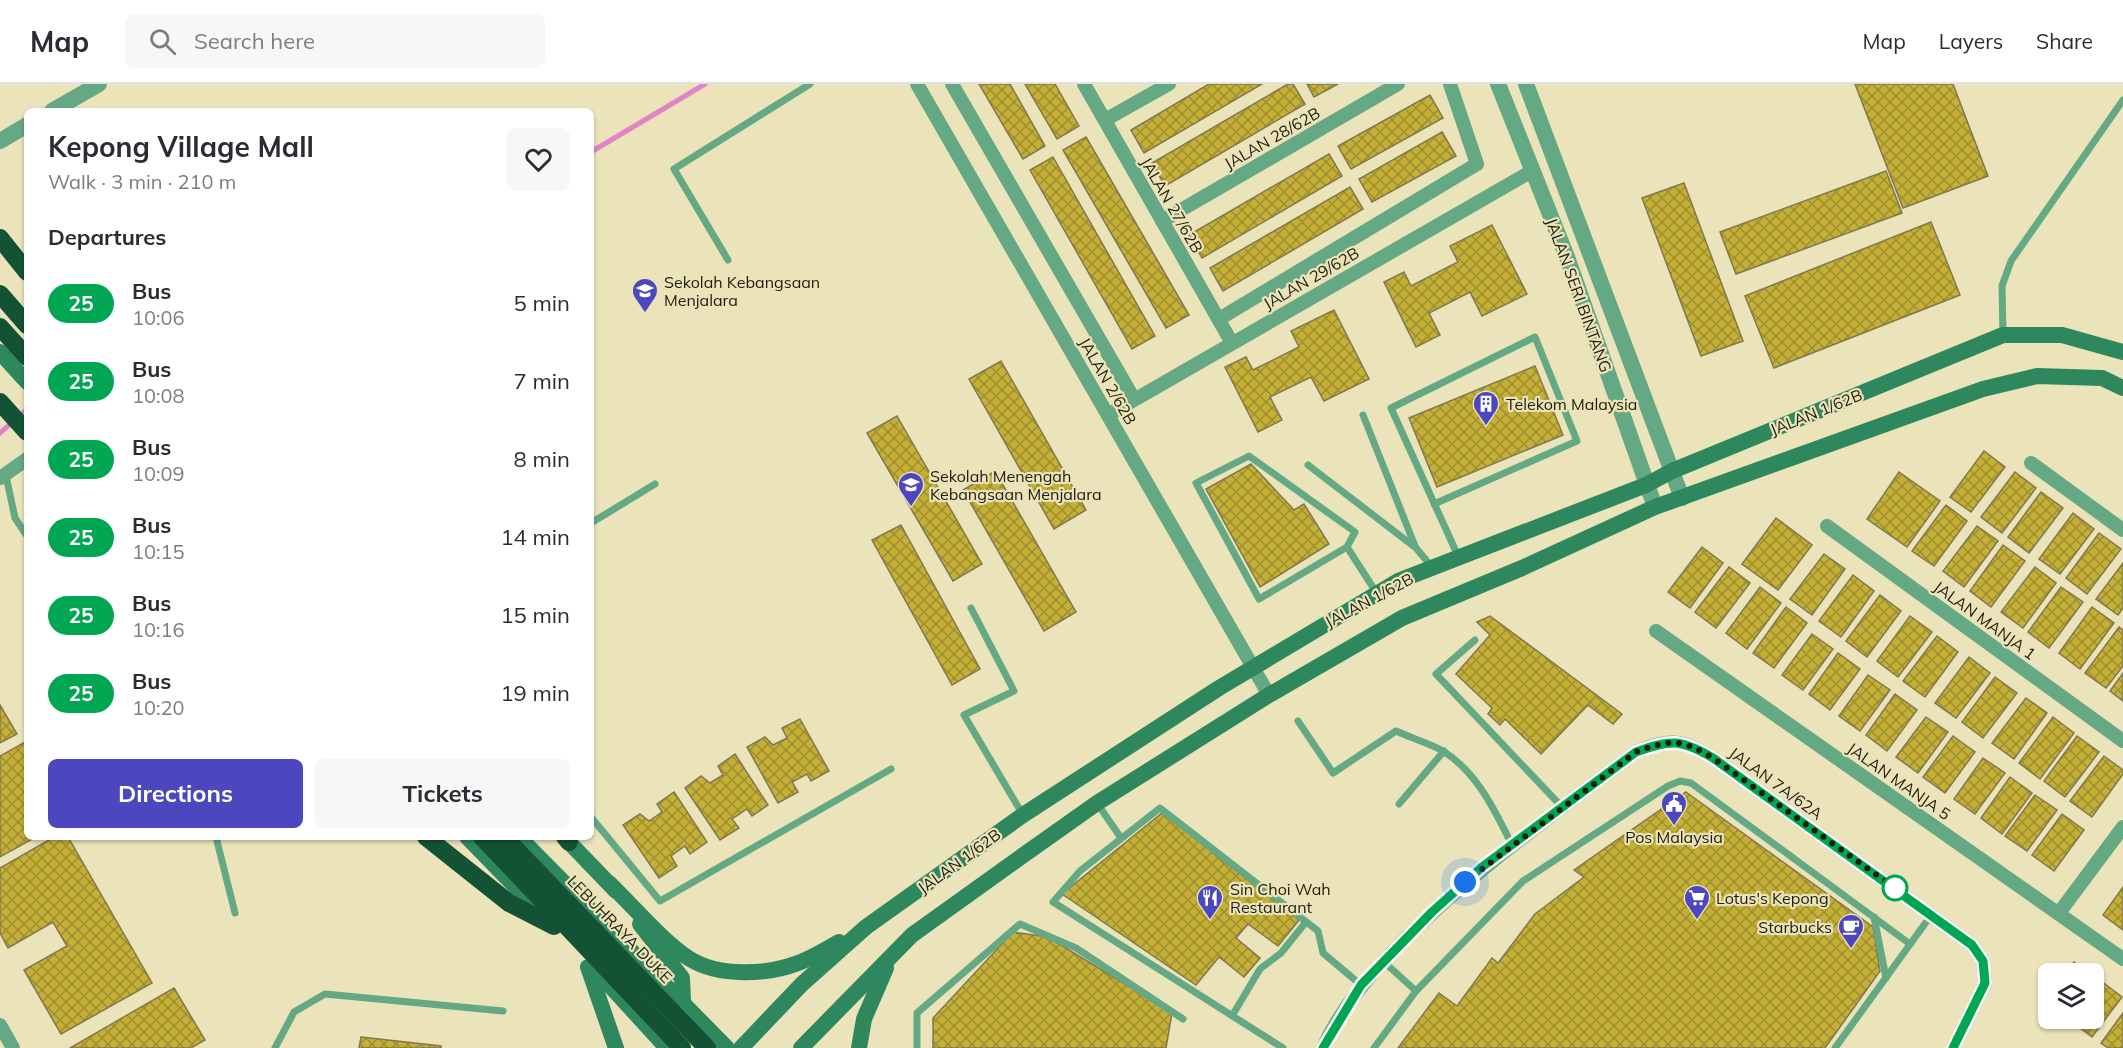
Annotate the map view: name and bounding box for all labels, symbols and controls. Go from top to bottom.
search box [125,14,545,68]
text: Map [30,24,89,59]
icon: search [146,25,179,58]
text: Search here [194,27,315,55]
text: Map [1863,28,1906,54]
text: Layers [1939,28,2003,54]
text: Share [2036,28,2093,54]
street label: JALAN 28/62B [1221,103,1323,173]
button: heart [507,128,570,191]
text: Kepong Village Mall [48,129,314,164]
street label: JALAN 27/62B [1137,154,1207,256]
text: Walk · 3 min · 210 m [48,169,236,194]
street label: JALAN SERI BINTANG [1542,215,1616,375]
text: Departures [48,223,166,251]
street label: JALAN 29/62B [1260,243,1362,313]
place label: Sekolah Kebangsaan Menjalara [664,272,820,310]
school or university icon: Sekolah Kebangsaan Menjalara [630,276,660,314]
text: Bus [132,277,171,305]
text: 5 min [514,289,570,317]
text: 25 [68,290,94,316]
text: 10:06 [132,305,185,330]
street label: JALAN 2/62B [1075,334,1141,428]
text: Bus [132,355,171,383]
text: 7 min [514,367,570,395]
text: 25 [68,368,94,394]
text: 10:08 [132,383,185,408]
street label: JALAN 1/62B [1767,384,1865,440]
building icon: Telekom Malaysia [1471,389,1501,427]
place label: Telekom Malaysia [1506,394,1637,414]
text: Bus [132,433,171,461]
text: 8 min [514,445,570,473]
text: 25 [68,446,94,472]
text: 10:09 [132,461,185,486]
place label: Sekolah Menengah Kebangsaan Menjalara [930,466,1102,504]
school or university icon: Sekolah Menengah Kebangsaan Menjalara [896,470,926,508]
text: Bus [132,511,171,539]
text: 14 min [500,523,570,551]
text: 25 [68,524,94,550]
text: 10:15 [132,539,185,564]
street label: JALAN 1/62B [1321,568,1417,632]
street label: JALAN MANJA 1 [1930,576,2040,664]
text: Bus [132,589,171,617]
text: 15 min [500,601,570,629]
text: 25 [68,602,94,628]
text: 10:16 [132,617,185,642]
text: Bus [132,667,171,695]
text: 19 min [500,679,570,707]
text: 25 [68,680,94,706]
text: 10:20 [132,695,185,720]
street label: JALAN MANJA 5 [1843,738,1955,824]
street label: JALAN 7A/62A [1725,742,1827,824]
button: Directions [48,759,303,828]
button: Tickets [315,759,570,828]
public building icon: Pos Malaysia [1659,789,1689,827]
street label: JALAN 1/62B [914,824,1004,898]
place label: Pos Malaysia [1625,827,1723,847]
your location [1450,867,1480,897]
street label: LEBUHRAYA DUKE [563,871,677,987]
unlabelled marker [1882,875,1908,901]
place label: Sin Choi Wah Restaurant [1230,879,1331,917]
restaurant icon: Sin Choi Wah Restaurant [1195,883,1225,921]
supermarket icon: Lotus's Kepong [1682,883,1712,921]
place label: Lotus's Kepong [1716,888,1829,908]
cafe icon: Starbucks [1836,912,1866,950]
place label: Starbucks [1758,917,1832,937]
map controls [2038,963,2104,1029]
button: layers [2038,963,2104,1029]

